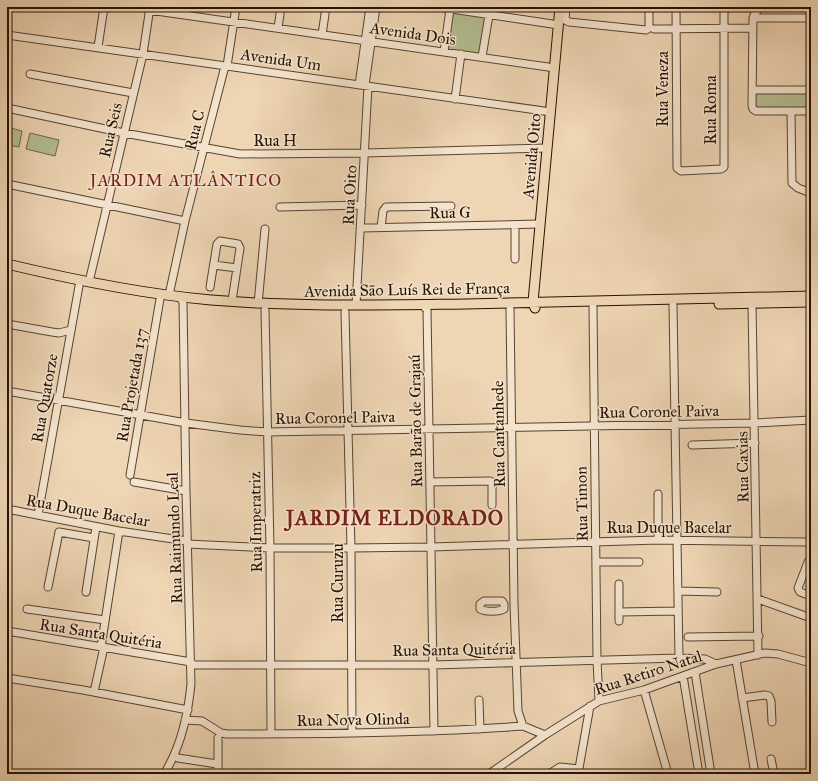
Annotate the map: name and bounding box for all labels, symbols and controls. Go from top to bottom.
street label: Avenida Dois [368,18,457,49]
street label: Avenida Um [238,44,323,75]
street label: Rua Veneza [653,51,672,127]
street label: Rua Roma [701,75,720,145]
street label: Rua Seis [95,101,126,160]
street label: Rua C [180,108,209,152]
street label: Avenida Oito [518,112,545,201]
street label: Rua H [253,131,297,150]
street label: Rua Oito [338,164,361,226]
district label: JARDIM ATLÂNTICO [88,170,282,191]
street label: Rua G [429,203,471,222]
street label: Avenida São Luís Rei de França [303,278,510,301]
street label: Rua Projetada 137 [112,327,151,444]
street label: Rua Quatorze [27,352,62,444]
street label: Rua Barão de Grajaú [405,354,426,488]
street label: Rua Cantanhede [488,380,509,488]
street label: Rua Coronel Paiva [599,401,720,422]
street label: Rua Coronel Paiva [275,407,396,428]
street label: Rua Caxias [732,431,753,503]
street label: Rua Timon [571,466,592,542]
street label: Rua Raimundo Leal [163,471,186,604]
street label: Rua Imperatriz [245,471,266,573]
street label: Rua Duque Bacelar [24,490,151,532]
district label: JARDIM ELDORADO [283,506,504,532]
street label: Rua Duque Bacelar [606,518,732,538]
street label: Rua Curuzu [328,543,347,623]
street label: Rua Santa Quitéria [38,614,164,653]
street label: Rua Santa Quitéria [392,639,516,660]
street label: Rua Retiro Natal [592,646,705,699]
street label: Rua Nova Olinda [296,709,410,730]

